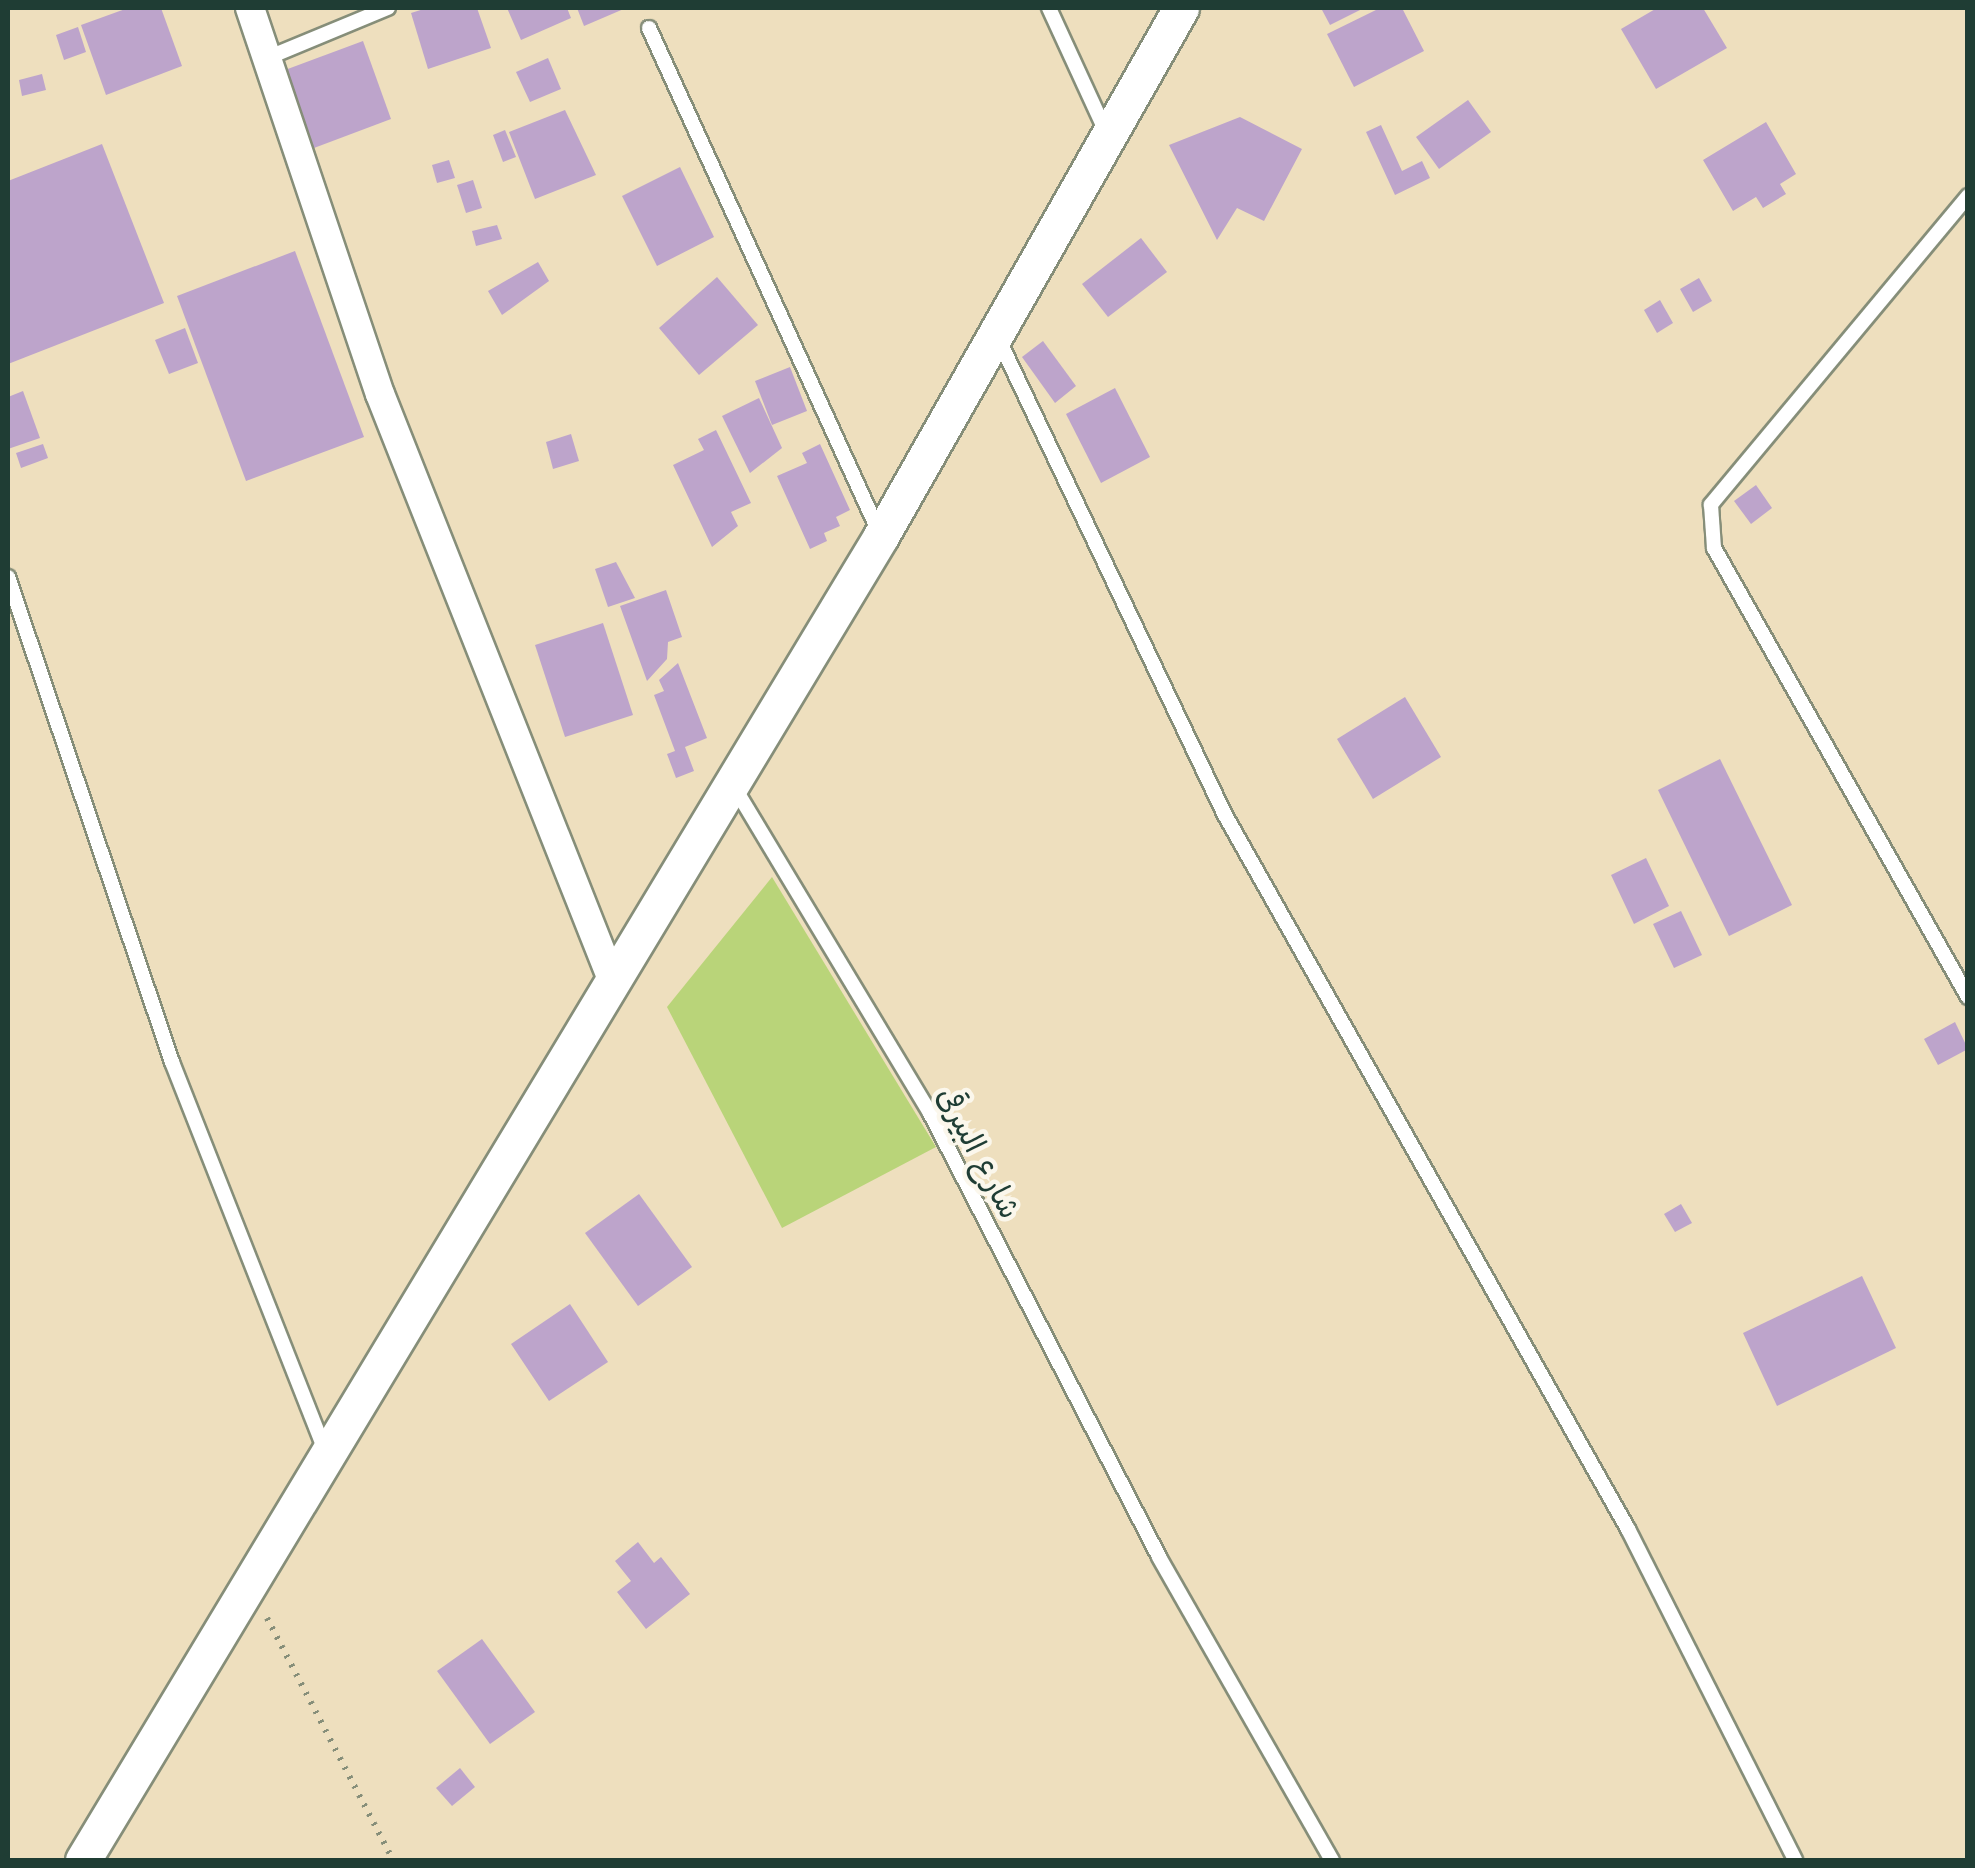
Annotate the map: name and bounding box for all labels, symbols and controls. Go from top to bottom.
street label: شارع البيرقى [930,1080,1030,1224]

